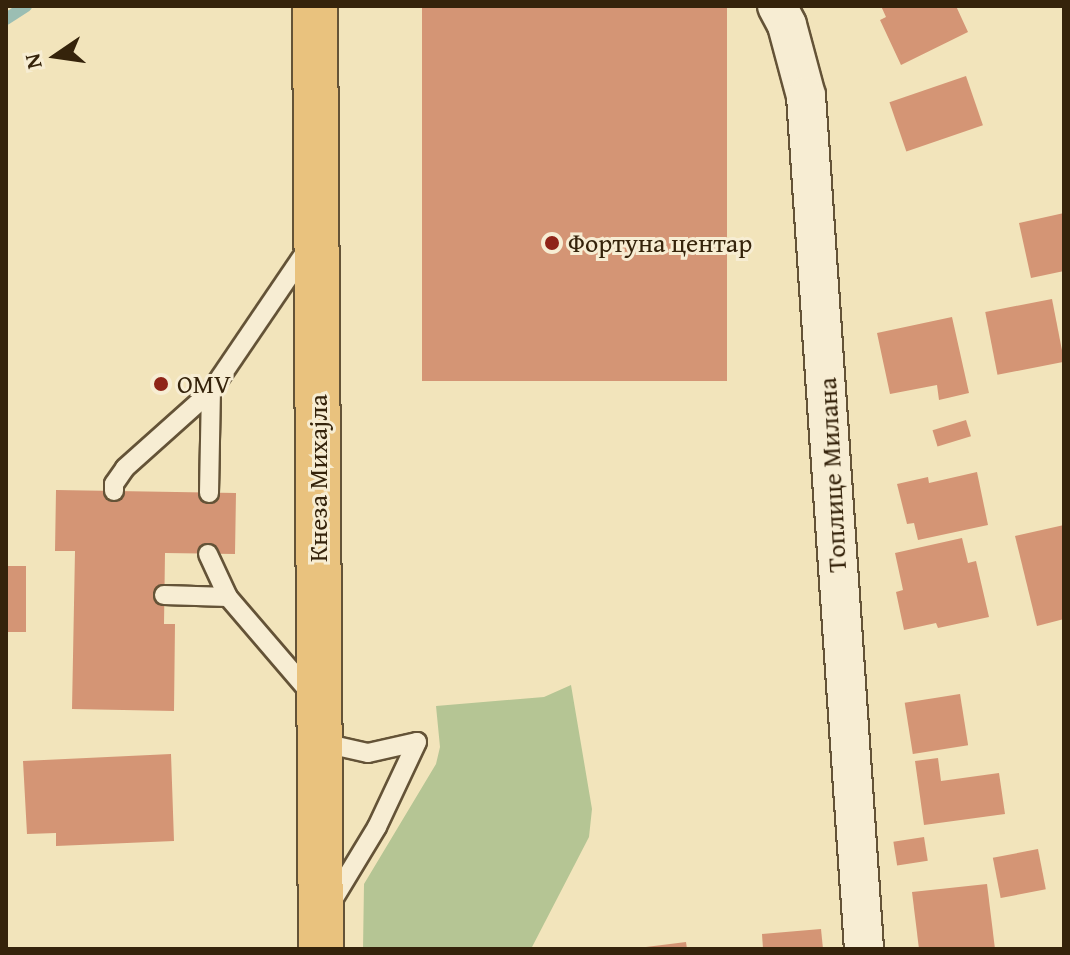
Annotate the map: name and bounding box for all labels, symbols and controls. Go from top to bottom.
north arrow [16,16,96,96]
text: N [15,51,50,72]
place label: Фортуна центар [568,227,752,259]
marker: Фортуна центар [543,234,561,252]
place label: OMV [177,368,231,400]
marker: OMV [152,375,170,393]
street label: Топлице Милана [811,377,853,573]
street label: Кнеза Михајла [302,394,334,562]

